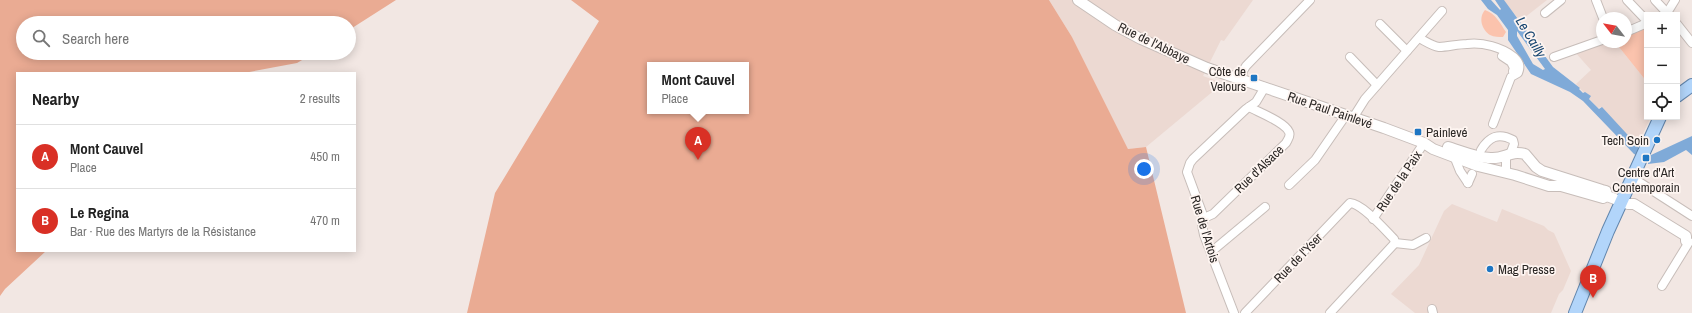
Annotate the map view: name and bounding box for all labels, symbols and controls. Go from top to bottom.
north arrow [1596,12,1632,48]
map controls [1644,12,1680,120]
button: + [1644,12,1680,48]
water label: Le Cailly [1512,13,1551,62]
search box [16,16,356,60]
street label: Rue de l'Abbaye [1115,18,1193,68]
icon: search [30,27,52,49]
text: Search here [62,28,129,49]
button: − [1644,48,1680,84]
popup [647,62,749,114]
place label: Côte de Velours [1209,63,1246,95]
text: Mont Cauvel [661,69,735,90]
marker: Côte de Velours [1249,73,1259,83]
button: locate [1644,84,1680,120]
text: Nearby [32,87,79,110]
street label: Rue Paul Painlevé [1285,88,1375,132]
text: 2 results [300,90,340,107]
text: Place [661,90,688,107]
place label: Painlevé [1426,124,1468,141]
pin: A [685,127,711,160]
marker: Painlevé [1413,127,1423,137]
place label: Tech Soin [1602,132,1649,149]
marker: Tech Soin [1652,135,1662,145]
text: Mont Cauvel [70,138,143,159]
street label: Rue d'Alsace [1231,141,1287,197]
street label: Rue de la Paix [1372,147,1426,215]
text: A [41,148,49,165]
text: 450 m [310,148,340,165]
marker: Centre d'Art Contemporain [1641,153,1651,163]
text: Place [70,159,97,176]
your location [1134,159,1154,179]
place label: Centre d'Art Contemporain [1612,164,1680,196]
street label: Rue de l'Artois [1187,193,1223,265]
text: Le Regina [70,202,129,223]
text: B [41,212,49,229]
text: 470 m [310,212,340,229]
text: Bar · Rue des Martyrs de la Résistance [70,223,256,240]
street label: Rue de l'Yser [1270,229,1326,287]
place label: Mag Presse [1498,261,1555,278]
marker: Mag Presse [1485,264,1495,274]
pin: B [1580,265,1606,298]

